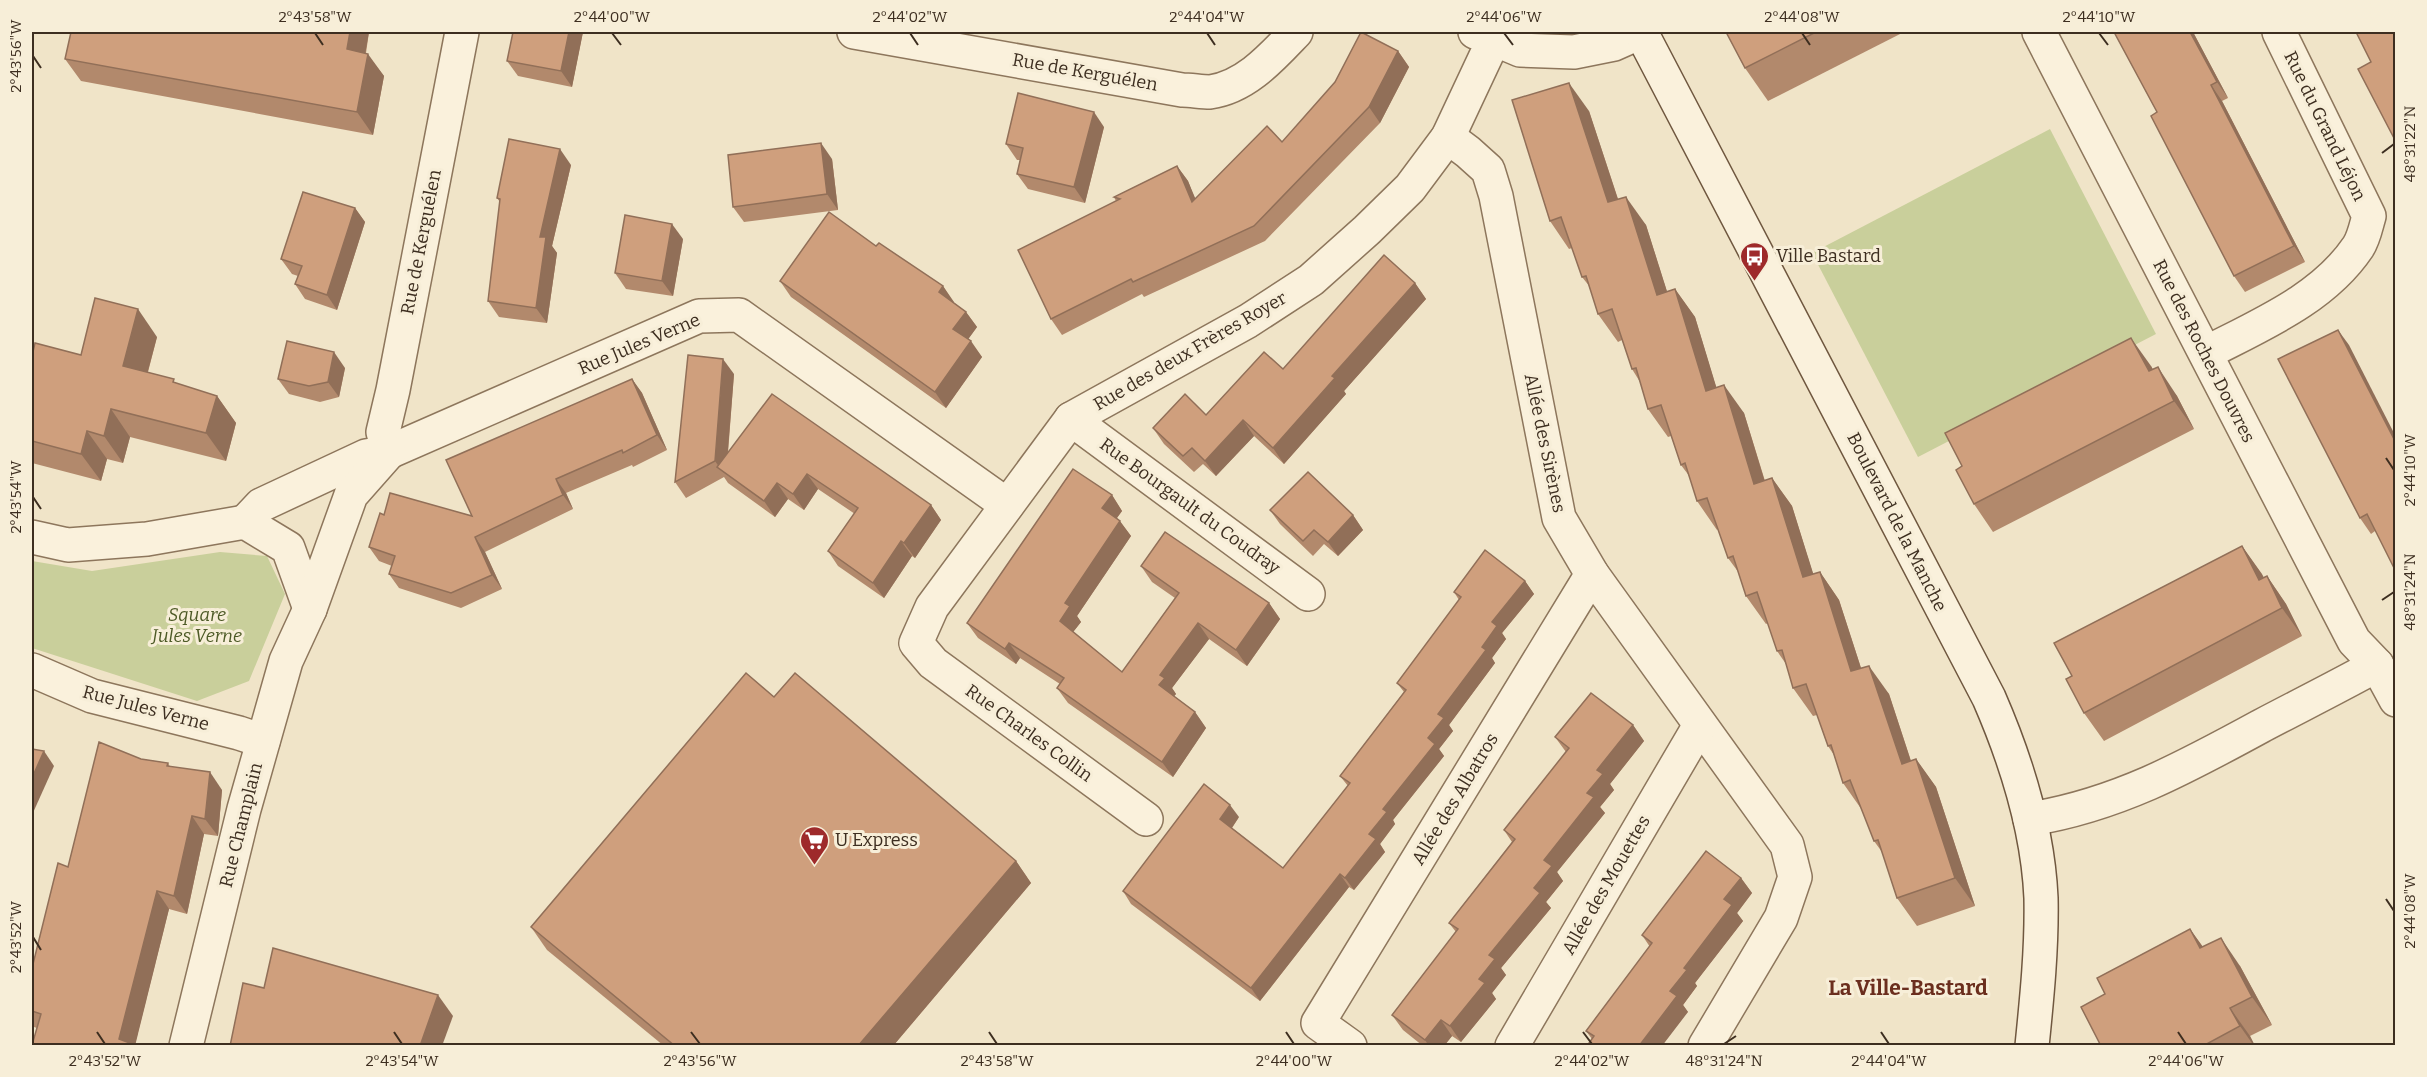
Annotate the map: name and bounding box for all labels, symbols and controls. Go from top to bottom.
text: 2°43'58"W [278,8,352,26]
text: 2°44'00"W [574,8,651,26]
text: 2°44'02"W [873,8,948,26]
text: 2°44'04"W [1169,8,1245,26]
text: 2°44'06"W [1466,8,1542,26]
text: 2°44'08"W [1764,8,1840,26]
text: 2°44'10"W [2063,8,2136,26]
text: 2°43'56"W [7,19,25,93]
street label: Rue de Kerguélen [1011,48,1160,96]
street label: Rue du Grand Léjon [2279,48,2371,205]
text: 48°31'22"N [2401,106,2419,182]
street label: Rue de Kerguélen [396,167,446,316]
bus stop icon: Ville Bastard [1739,240,1771,282]
place label: Ville Bastard [1776,245,1881,267]
street label: Rue des Roches Douvres [2148,256,2260,446]
street label: Rue des deux Frères Royer [1090,287,1290,415]
street label: Rue Jules Verne [575,308,703,380]
street label: Allée des Sirènes [1520,371,1570,515]
street label: Boulevard de la Manche [1842,429,1952,615]
street label: Rue Bourgault du Coudray [1095,433,1285,579]
text: 2°44'10"W [2401,433,2419,506]
text: 2°43'54"W [7,460,25,534]
text: 48°31'24"N [2401,553,2419,631]
park label: Square Jules Verne [150,604,242,647]
street label: Rue Charles Collin [961,680,1097,787]
street label: Rue Jules Verne [80,681,212,735]
street label: Allée des Albatros [1407,729,1503,869]
street label: Rue Champlain [215,760,267,890]
street label: Allée des Mouettes [1557,811,1655,959]
supermarket icon: U Express [798,824,830,866]
place label: U Express [835,829,918,851]
text: 2°44'08"W [2401,873,2419,949]
text: 2°43'52"W [7,900,25,973]
district label: La Ville-Bastard [1828,975,1988,1001]
text: 2°43'52"W [69,1052,142,1070]
text: 2°43'54"W [365,1052,439,1070]
text: 2°43'56"W [663,1052,737,1070]
text: 2°43'58"W [960,1052,1034,1070]
text: 2°44'00"W [1256,1052,1333,1070]
text: 2°44'02"W [1555,1052,1630,1070]
text: 48°31'24"N [1685,1052,1763,1070]
text: 2°44'04"W [1851,1052,1927,1070]
text: 2°44'06"W [2148,1052,2224,1070]

